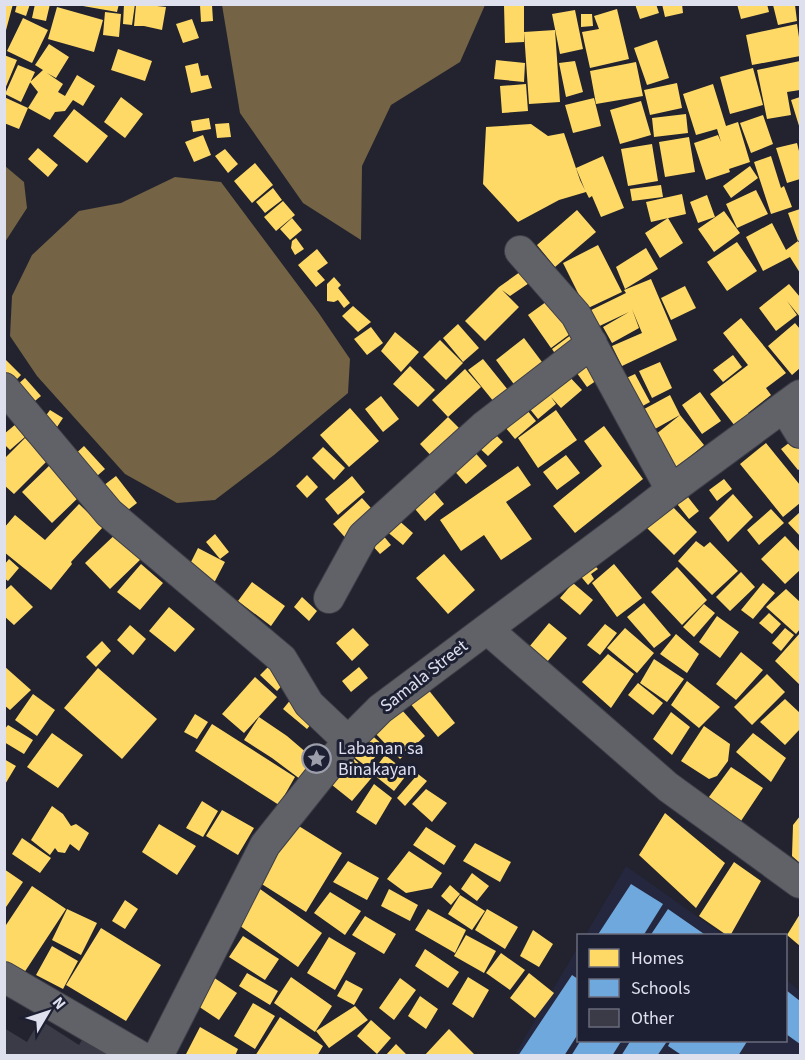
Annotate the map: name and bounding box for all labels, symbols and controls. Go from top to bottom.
street label: Samala Street [375,634,473,718]
place label: Labanan sa Binakayan [338,736,424,782]
place icon: Labanan sa Binakayan [301,742,333,774]
legend [577,934,787,1042]
text: Homes [631,946,684,971]
text: Schools [631,976,690,1001]
north arrow [18,982,78,1042]
text: N [47,992,71,1014]
text: Other [631,1006,675,1031]

